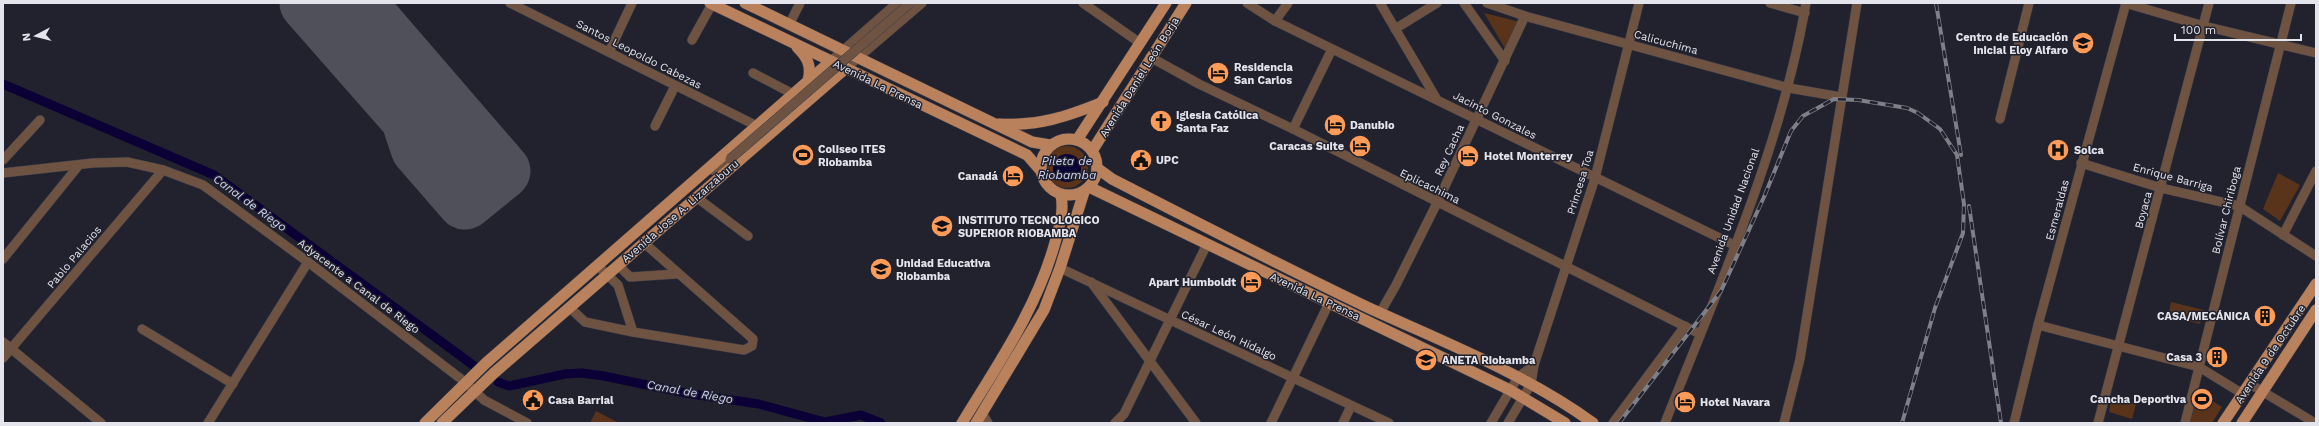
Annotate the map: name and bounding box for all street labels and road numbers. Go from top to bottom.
street label: Avenida Daniel León Borja [1097,15,1182,140]
street label: Santos Leopoldo Cabezas [574,17,704,92]
street label: Calicuchima [1632,28,1699,57]
street label: Avenida La Prensa [831,57,925,112]
street label: Jacinto Gonzales [1451,89,1539,142]
street label: Rey Cacha [1432,122,1467,178]
street label: Avenida Unidad Nacional [1705,146,1763,276]
street label: Princesa Toa [1564,148,1596,216]
street label: Avenida Jose A. Lizarzaburu [619,157,741,266]
street label: Enrique Barriga [2131,161,2214,194]
street label: Bolívar Chiriboga [2209,165,2244,255]
street label: Eplicachima [1398,166,1462,207]
street label: Esmeraldas [2043,178,2072,242]
street label: Boyaca [2132,190,2155,230]
street label: Pablo Palacios [44,223,104,291]
street label: Adyacente a Canal de Riego [295,236,422,336]
street label: Avenida La Prensa [1268,270,1362,323]
street label: Avenida 9 de Octubre [2233,302,2308,406]
street label: César León Hidalgo [1179,308,1279,363]

